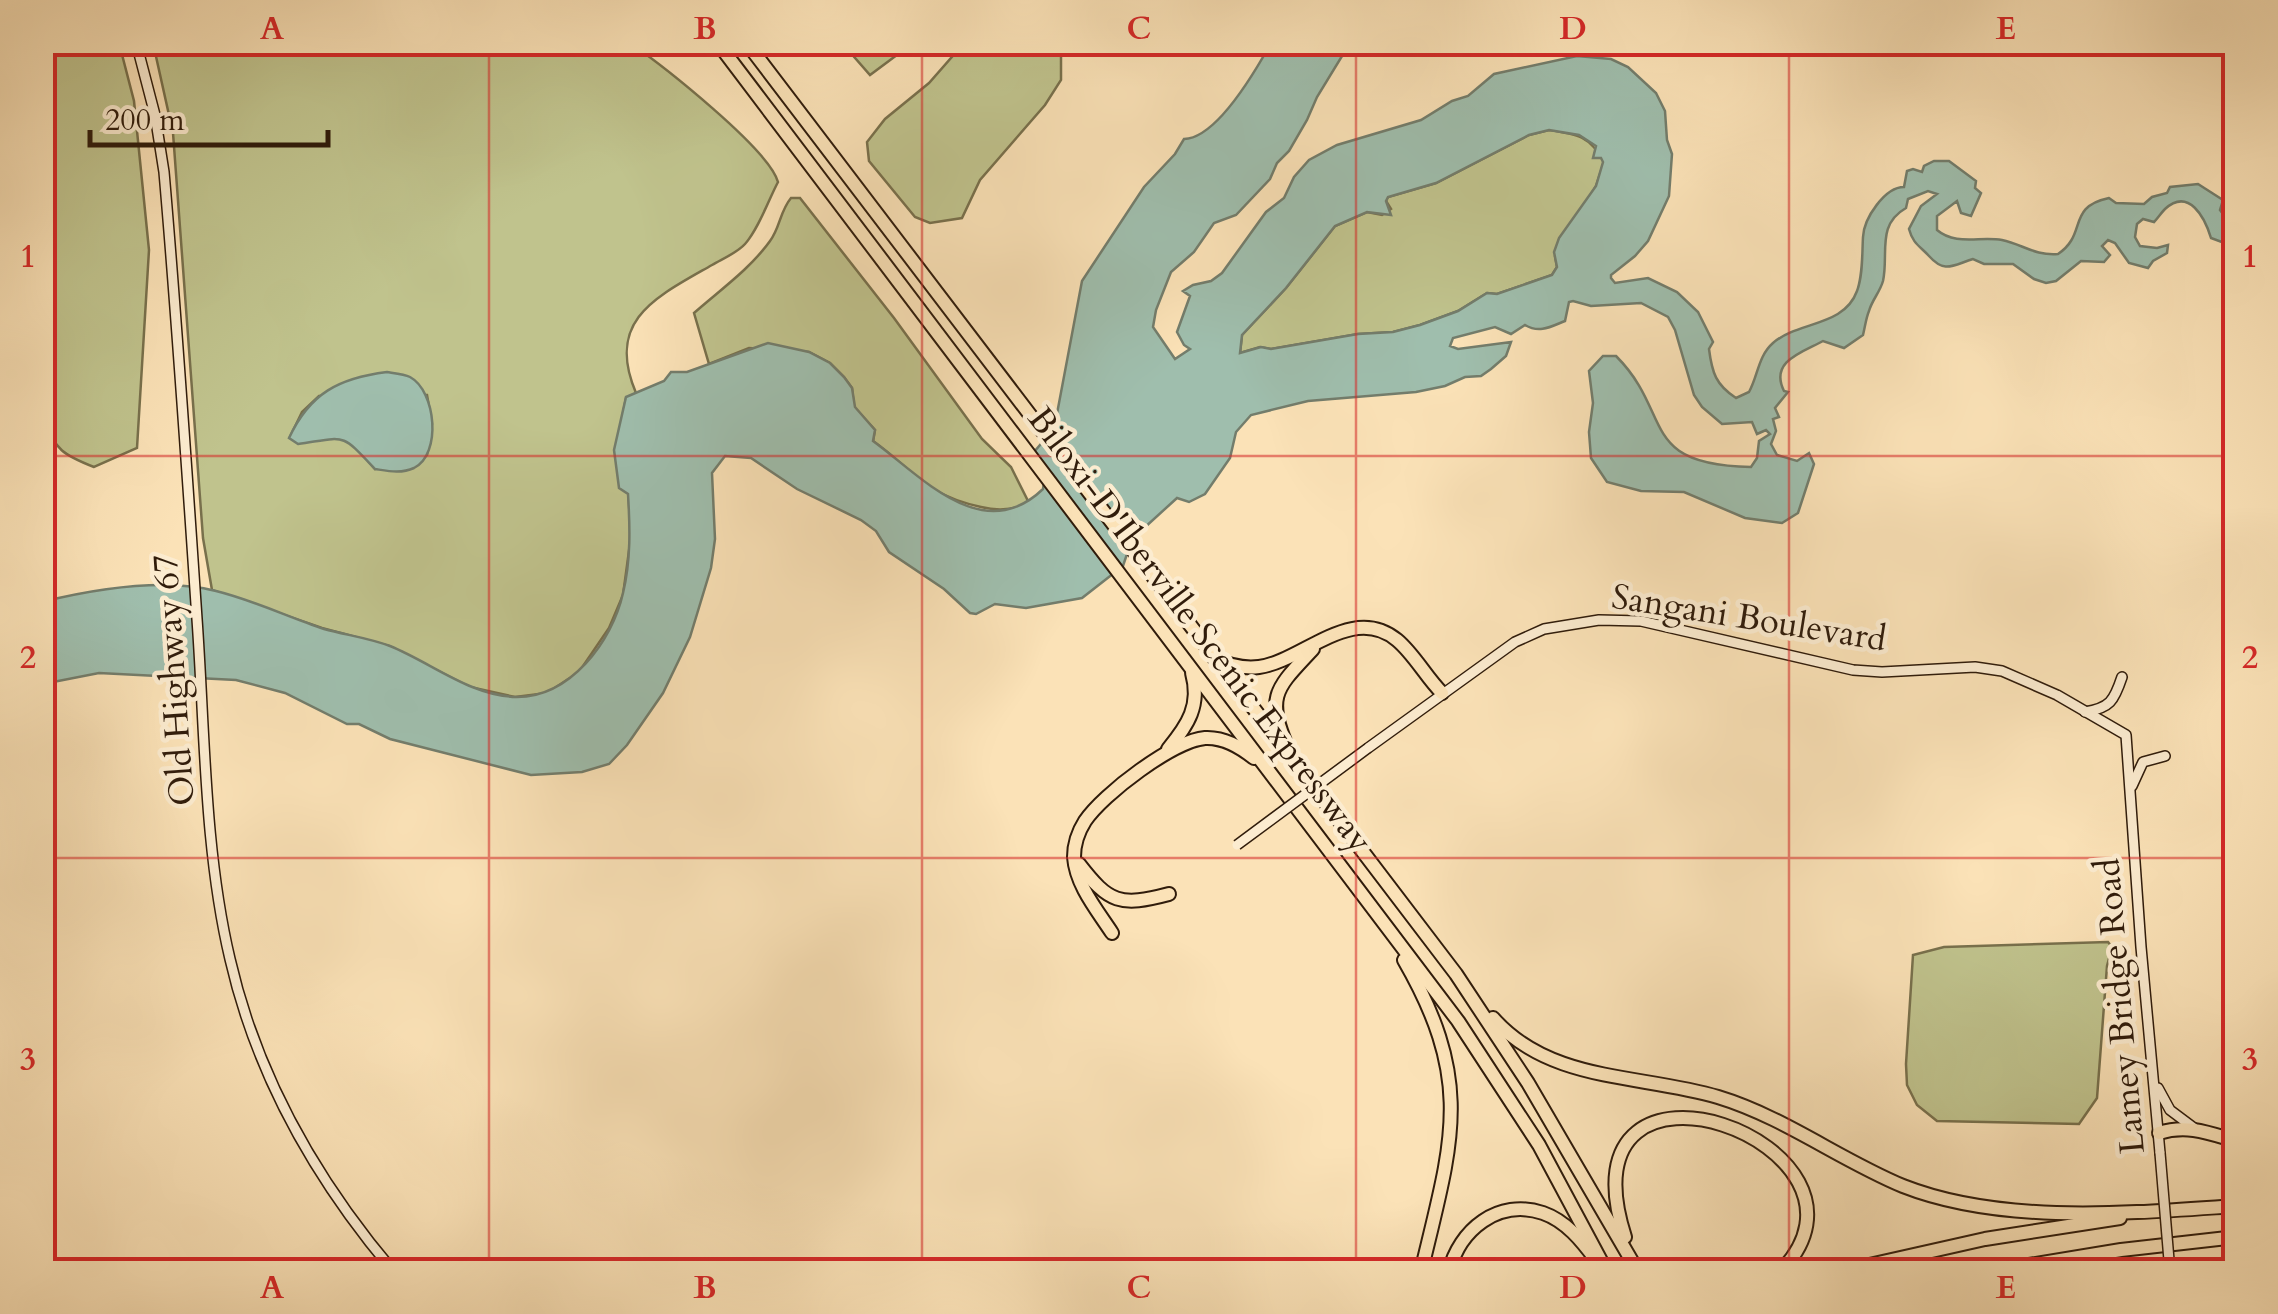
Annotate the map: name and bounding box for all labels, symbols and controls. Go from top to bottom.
text: A [260,7,284,51]
text: B [693,7,717,51]
text: C [1127,7,1151,51]
text: D [1559,7,1587,51]
text: E [1996,7,2016,51]
scale bar [90,85,328,147]
text: 200 m [105,100,185,141]
text: 1 [20,235,36,279]
text: 1 [2242,235,2258,279]
street label: Biloxi-D'Iberville Scenic Expressway [1016,397,1384,863]
street label: Old Highway 67 [141,553,207,807]
street label: Sangani Boulevard [1608,573,1890,663]
text: 2 [20,636,36,680]
text: 2 [2242,636,2258,680]
street label: Lamey Bridge Road [2083,856,2157,1156]
text: 3 [20,1038,36,1082]
text: 3 [2242,1038,2258,1082]
text: A [260,1266,284,1310]
text: B [693,1266,717,1310]
text: C [1127,1266,1151,1310]
text: D [1559,1266,1587,1310]
text: E [1996,1266,2016,1310]

